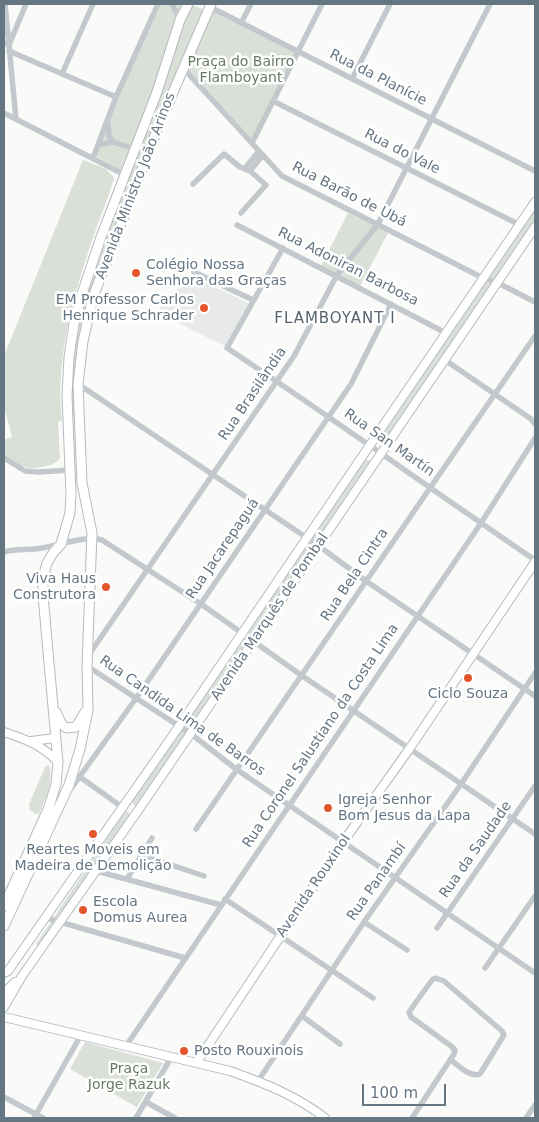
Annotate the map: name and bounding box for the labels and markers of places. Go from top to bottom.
place label: Colégio Nossa Senhora das Graças [146,257,287,290]
marker: Colégio Nossa Senhora das Graças [130,267,142,279]
place label: EM Professor Carlos Henrique Schrader [56,292,194,324]
marker: EM Professor Carlos Henrique Schrader [198,302,210,314]
place label: Viva Haus Construtora [13,571,96,604]
marker: Viva Haus Construtora [100,581,112,593]
marker: Ciclo Souza [462,672,474,684]
place label: Ciclo Souza [428,686,508,702]
place label: Igreja Senhor Bom Jesus da Lapa [338,792,471,824]
marker: Igreja Senhor Bom Jesus da Lapa [322,802,334,814]
marker: Reartes Moveis em Madeira de Demolição [87,828,99,840]
place label: Reartes Moveis em Madeira de Demolição [14,842,172,874]
place label: Escola Domus Aurea [93,894,188,926]
marker: Escola Domus Aurea [77,904,89,916]
place label: Posto Rouxinois [194,1043,304,1059]
marker: Posto Rouxinois [178,1045,190,1057]

